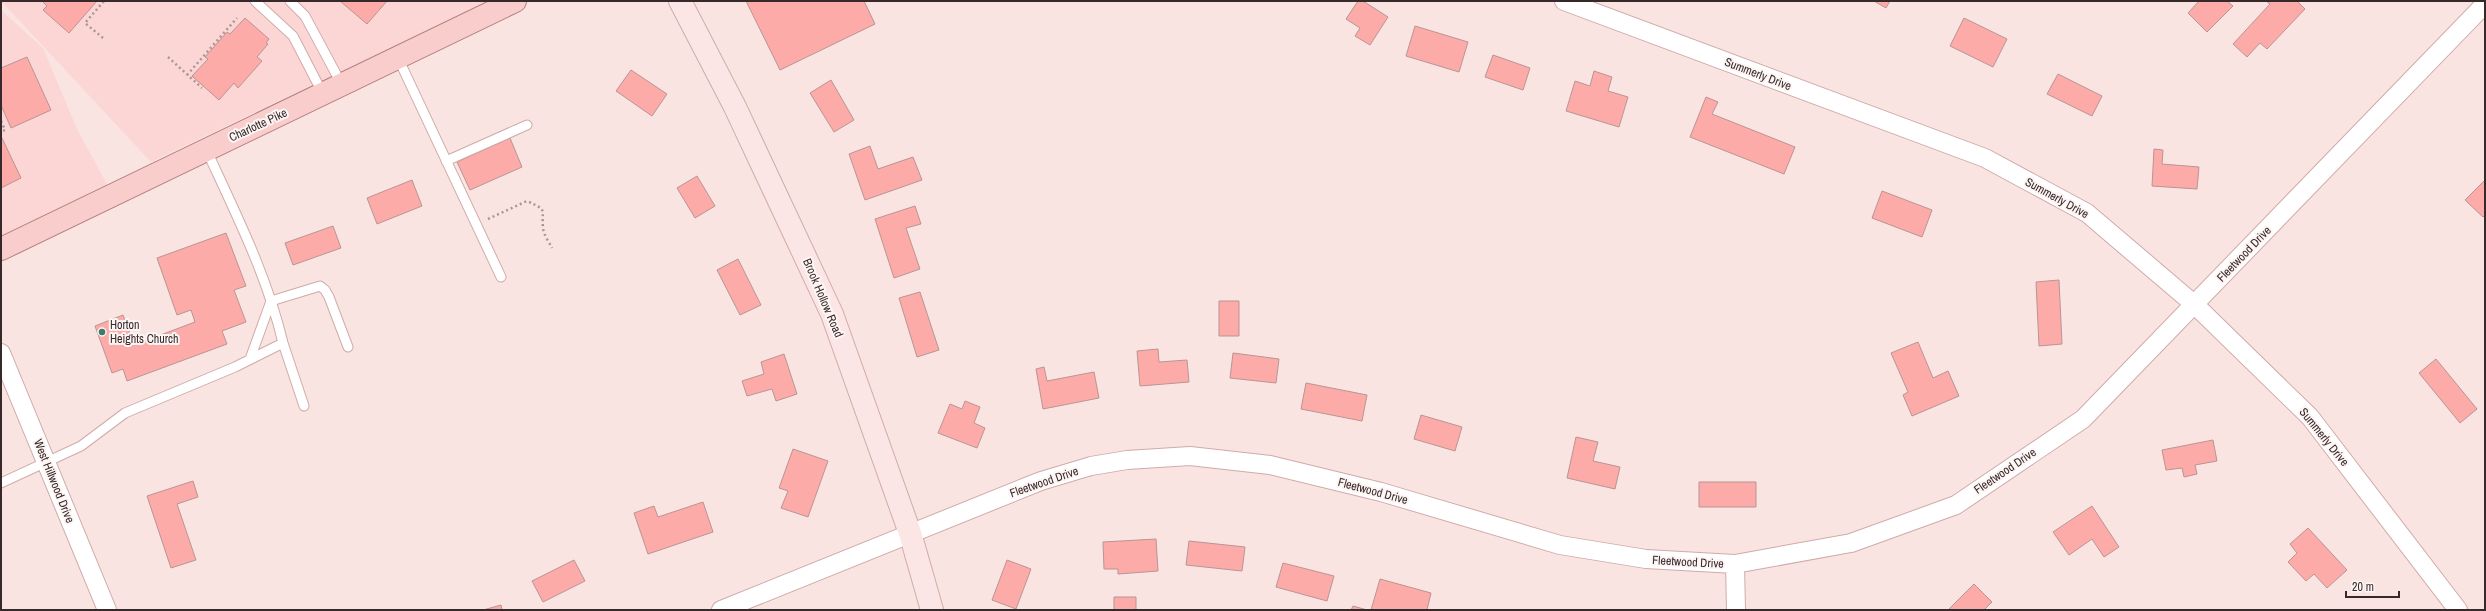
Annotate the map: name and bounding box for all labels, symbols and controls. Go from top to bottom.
street label: Summerly Drive [1722,54,1794,94]
street label: Charlotte Pike [226,105,290,145]
street label: Summerly Drive [2022,174,2092,222]
street label: Fleetwood Drive [2213,223,2275,285]
street label: Brook Hollow Road [799,256,847,340]
place label: Horton Heights Church [110,317,178,347]
marker: Horton Heights Church [97,327,107,337]
street label: Summerly Drive [2296,405,2352,469]
street label: West Hillwood Drive [30,437,78,525]
street label: Fleetwood Drive [1971,444,2039,498]
street label: Fleetwood Drive [1008,463,1080,501]
street label: Fleetwood Drive [1336,474,1410,508]
street label: Fleetwood Drive [1652,552,1724,572]
scale bar [2346,573,2399,599]
text: 20 m [2352,579,2374,595]

